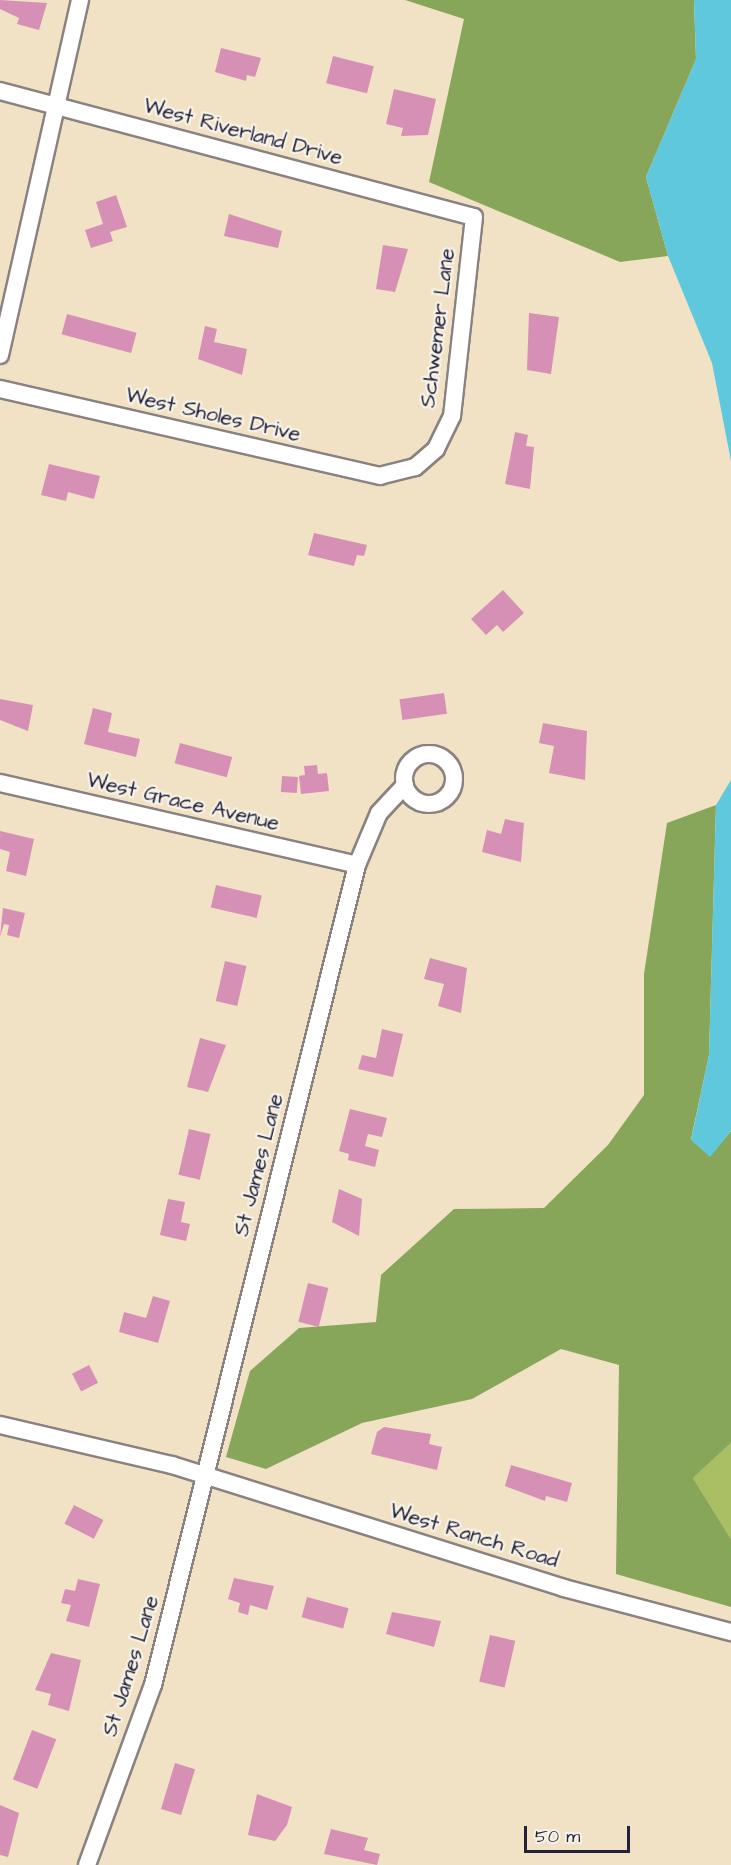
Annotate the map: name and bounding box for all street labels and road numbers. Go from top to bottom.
street label: West Riverland Drive [141,93,345,171]
street label: Schwemer Lane [416,247,460,409]
street label: West Sholes Drive [123,383,303,447]
street label: West Grace Avenue [84,768,282,836]
street label: St James Lane [229,1091,289,1239]
street label: West Ranch Road [387,1498,561,1574]
street label: St James Lane [98,1593,164,1739]

